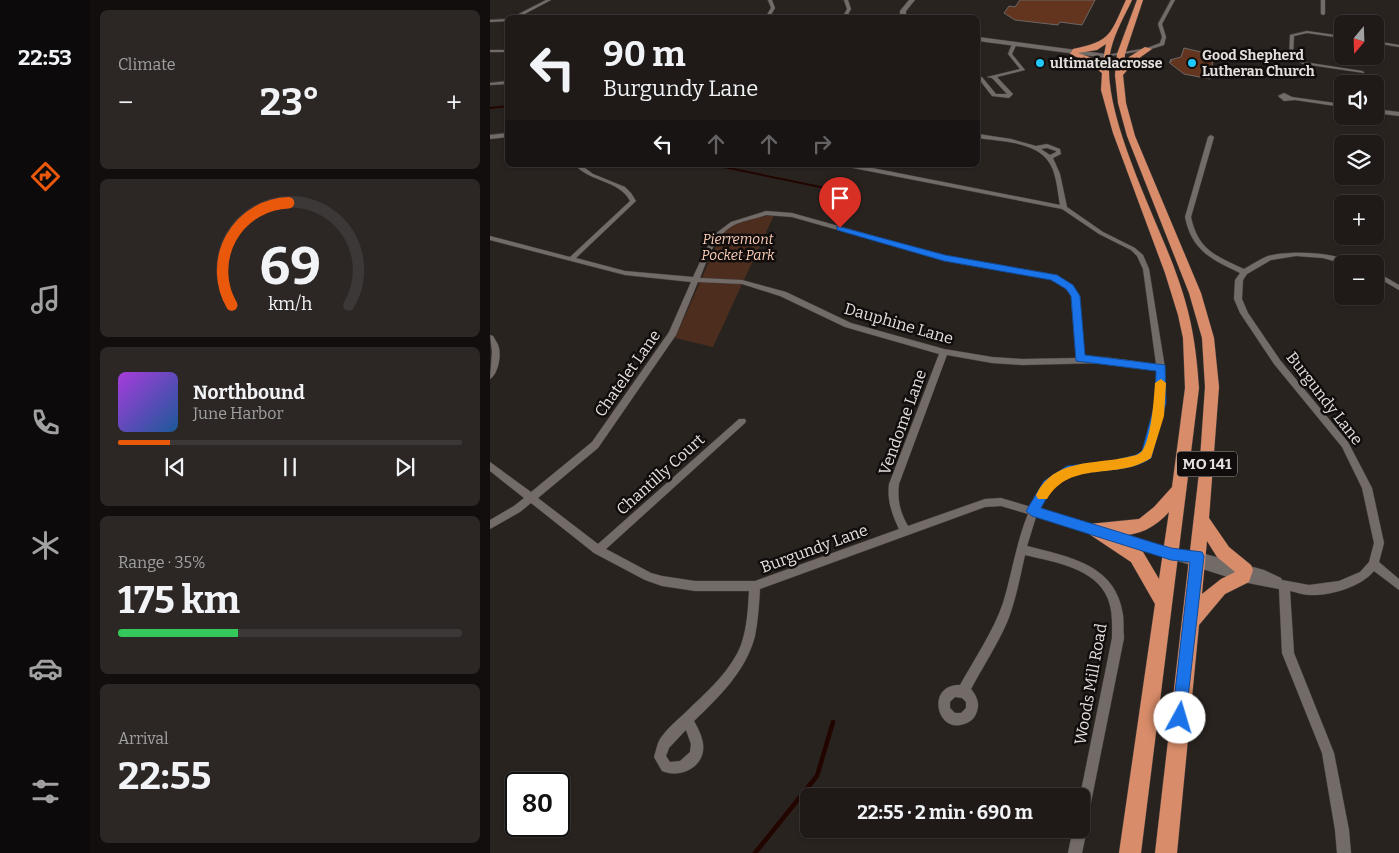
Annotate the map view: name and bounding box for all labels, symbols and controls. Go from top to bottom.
north arrow [1334,15,1384,65]
map controls [1334,15,1384,305]
text: 90 m [603,33,686,75]
icon: left [520,35,585,100]
text: 22:53 [18,44,72,71]
place label: Good Shepherd Lutheran Church [1202,47,1315,80]
text: Climate [118,55,176,74]
place label: ultimatelacrosse [1050,55,1163,72]
marker: ultimatelacrosse [1034,57,1046,69]
marker: Good Shepherd Lutheran Church [1186,57,1198,69]
text: Burgundy Lane [603,75,758,102]
button: sound [1334,75,1384,125]
text: 23° [260,79,320,125]
text: − [118,86,133,119]
text: + [446,86,462,119]
icon: left [649,130,677,158]
icon: ahead [702,130,730,158]
icon: ahead [755,130,783,158]
icon: right [808,130,836,158]
button: layers [1334,135,1384,185]
icon: directions [28,159,63,194]
pin [819,177,861,228]
icon: arrive [826,184,854,212]
button: + [1334,195,1384,245]
park label: Pierremont Pocket Park [701,231,775,264]
text: 69 [259,235,321,298]
button: − [1334,255,1384,305]
icon: music [28,282,63,317]
text: km/h [268,293,312,315]
street label: Dauphine Lane [842,299,956,348]
street label: Chatelet Lane [591,326,664,420]
street label: Burgundy Lane [1282,348,1367,449]
street label: Vendome Lane [875,367,930,478]
text: Northbound [193,381,305,404]
text: June Harbor [193,404,284,423]
icon: phone [28,405,63,440]
street label: Chantilly Court [612,430,708,519]
road number: MO 141 [1177,452,1237,476]
icon: previous [161,453,189,481]
icon: pause [276,453,304,481]
icon: next [391,453,419,481]
street label: Burgundy Lane [758,520,870,577]
icon: climate [28,528,63,563]
text: Range · 35% [118,553,206,572]
text: 175 km [118,577,240,623]
street label: Woods Mill Road [1070,621,1111,746]
icon: car [28,651,63,686]
position arrow [1153,691,1205,743]
text: Arrival [118,729,169,748]
text: 22:55 [118,753,211,799]
speed limit sign: 80 [505,772,570,837]
icon: filters [28,774,63,809]
text: 22:55 · 2 min · 690 m [857,801,1033,824]

